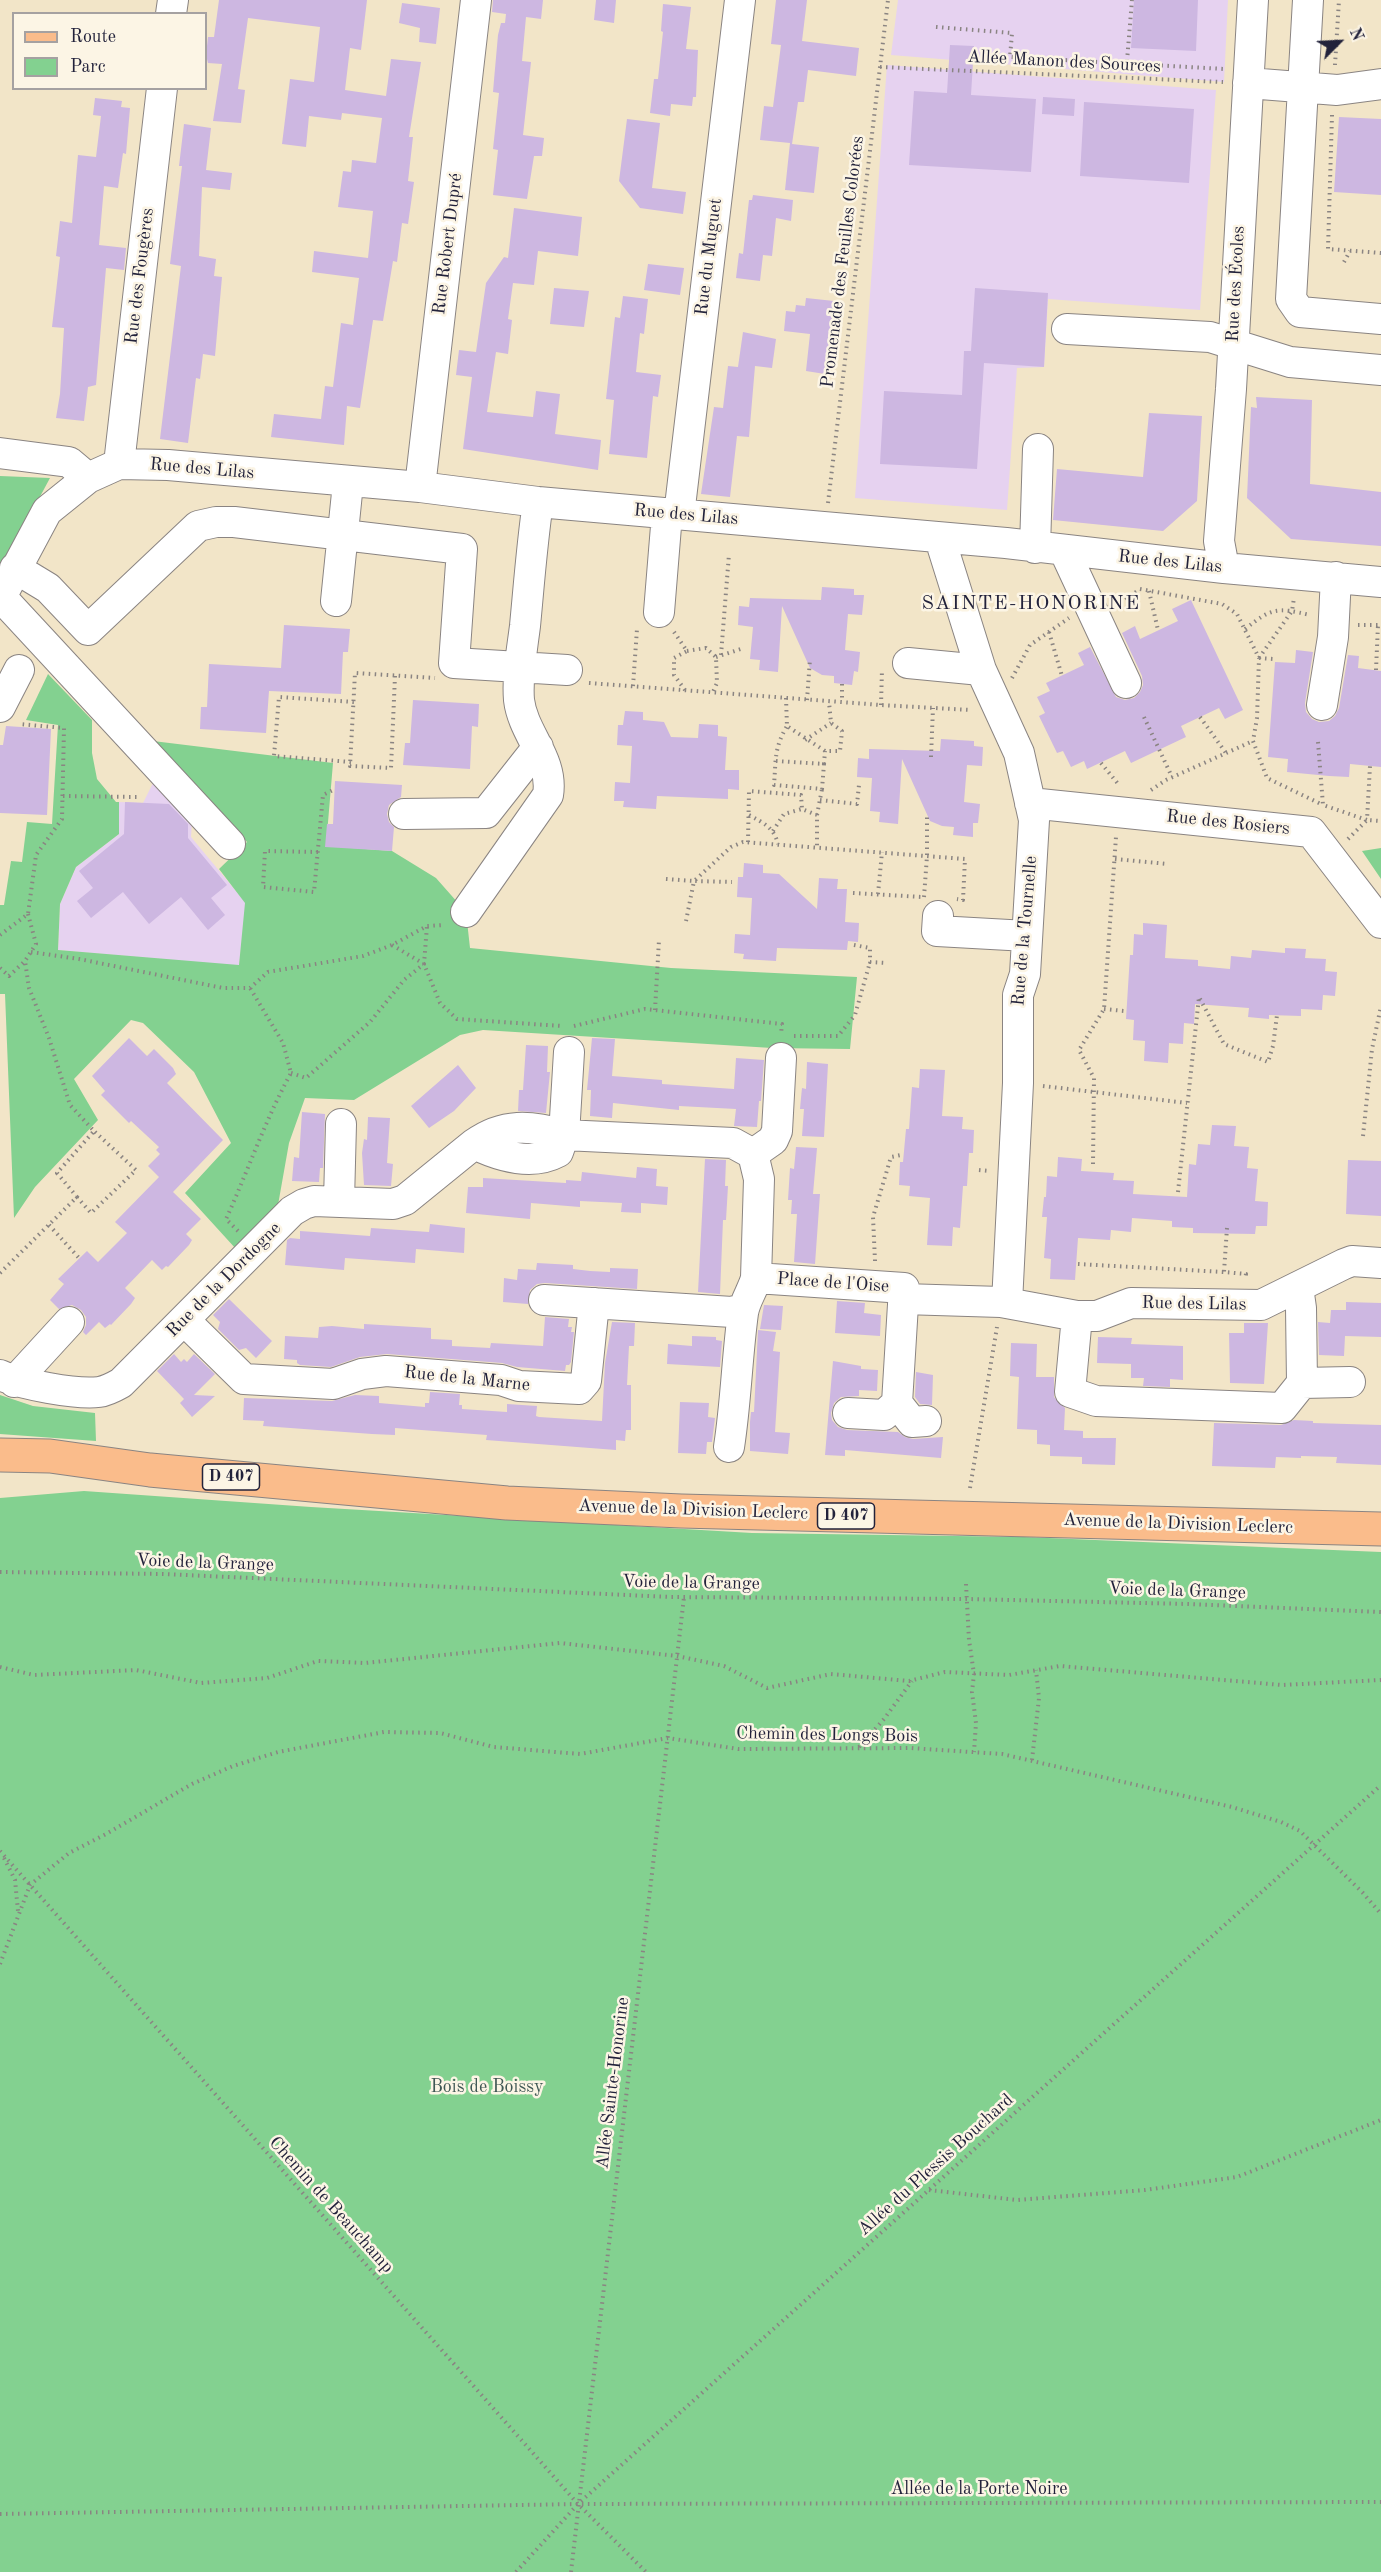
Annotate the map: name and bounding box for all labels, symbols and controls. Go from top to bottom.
legend [12,12,207,90]
north arrow [1309,12,1369,72]
text: N [1346,26,1365,44]
text: Route [70,28,116,46]
street label: Allée Manon des Sources [967,46,1161,78]
text: Parc [70,58,106,76]
street label: Promenade des Feuilles Colorées [817,135,869,389]
street label: Rue Robert Dupré [429,172,467,316]
street label: Rue du Muguet [691,197,727,317]
street label: Rue des Fougères [121,207,159,345]
street label: Rue des Écoles [1222,225,1250,343]
street label: Rue des Lilas [149,454,255,484]
street label: Rue des Lilas [633,500,739,530]
street label: Rue des Lilas [1117,546,1223,578]
district label: SAINTE-HONORINE [921,592,1141,616]
street label: Rue des Rosiers [1165,806,1291,840]
street label: Rue de la Tournelle [1008,855,1042,1007]
street label: Rue de la Dordogne [162,1218,286,1342]
street label: Place de l'Oise [776,1268,890,1298]
street label: Rue des Lilas [1141,1292,1247,1316]
street label: Rue de la Marne [403,1362,531,1396]
road number: D 407 [202,1464,260,1490]
street label: Avenue de la Division Leclerc [578,1495,808,1525]
road number: D 407 [818,1503,874,1529]
street label: Avenue de la Division Leclerc [1063,1509,1293,1539]
street label: Voie de la Grange [136,1550,274,1576]
street label: Voie de la Grange [622,1571,760,1595]
street label: Voie de la Grange [1108,1578,1246,1604]
street label: Chemin des Longs Bois [736,1723,918,1747]
street label: Allée Sainte-Honorine [592,1996,634,2170]
park label: Bois de Boissy [430,2076,544,2098]
street label: Allée du Plessis Bouchard [854,2089,1018,2241]
street label: Chemin de Beauchamp [264,2132,398,2278]
street label: Allée de la Porte Noire [890,2478,1068,2500]

